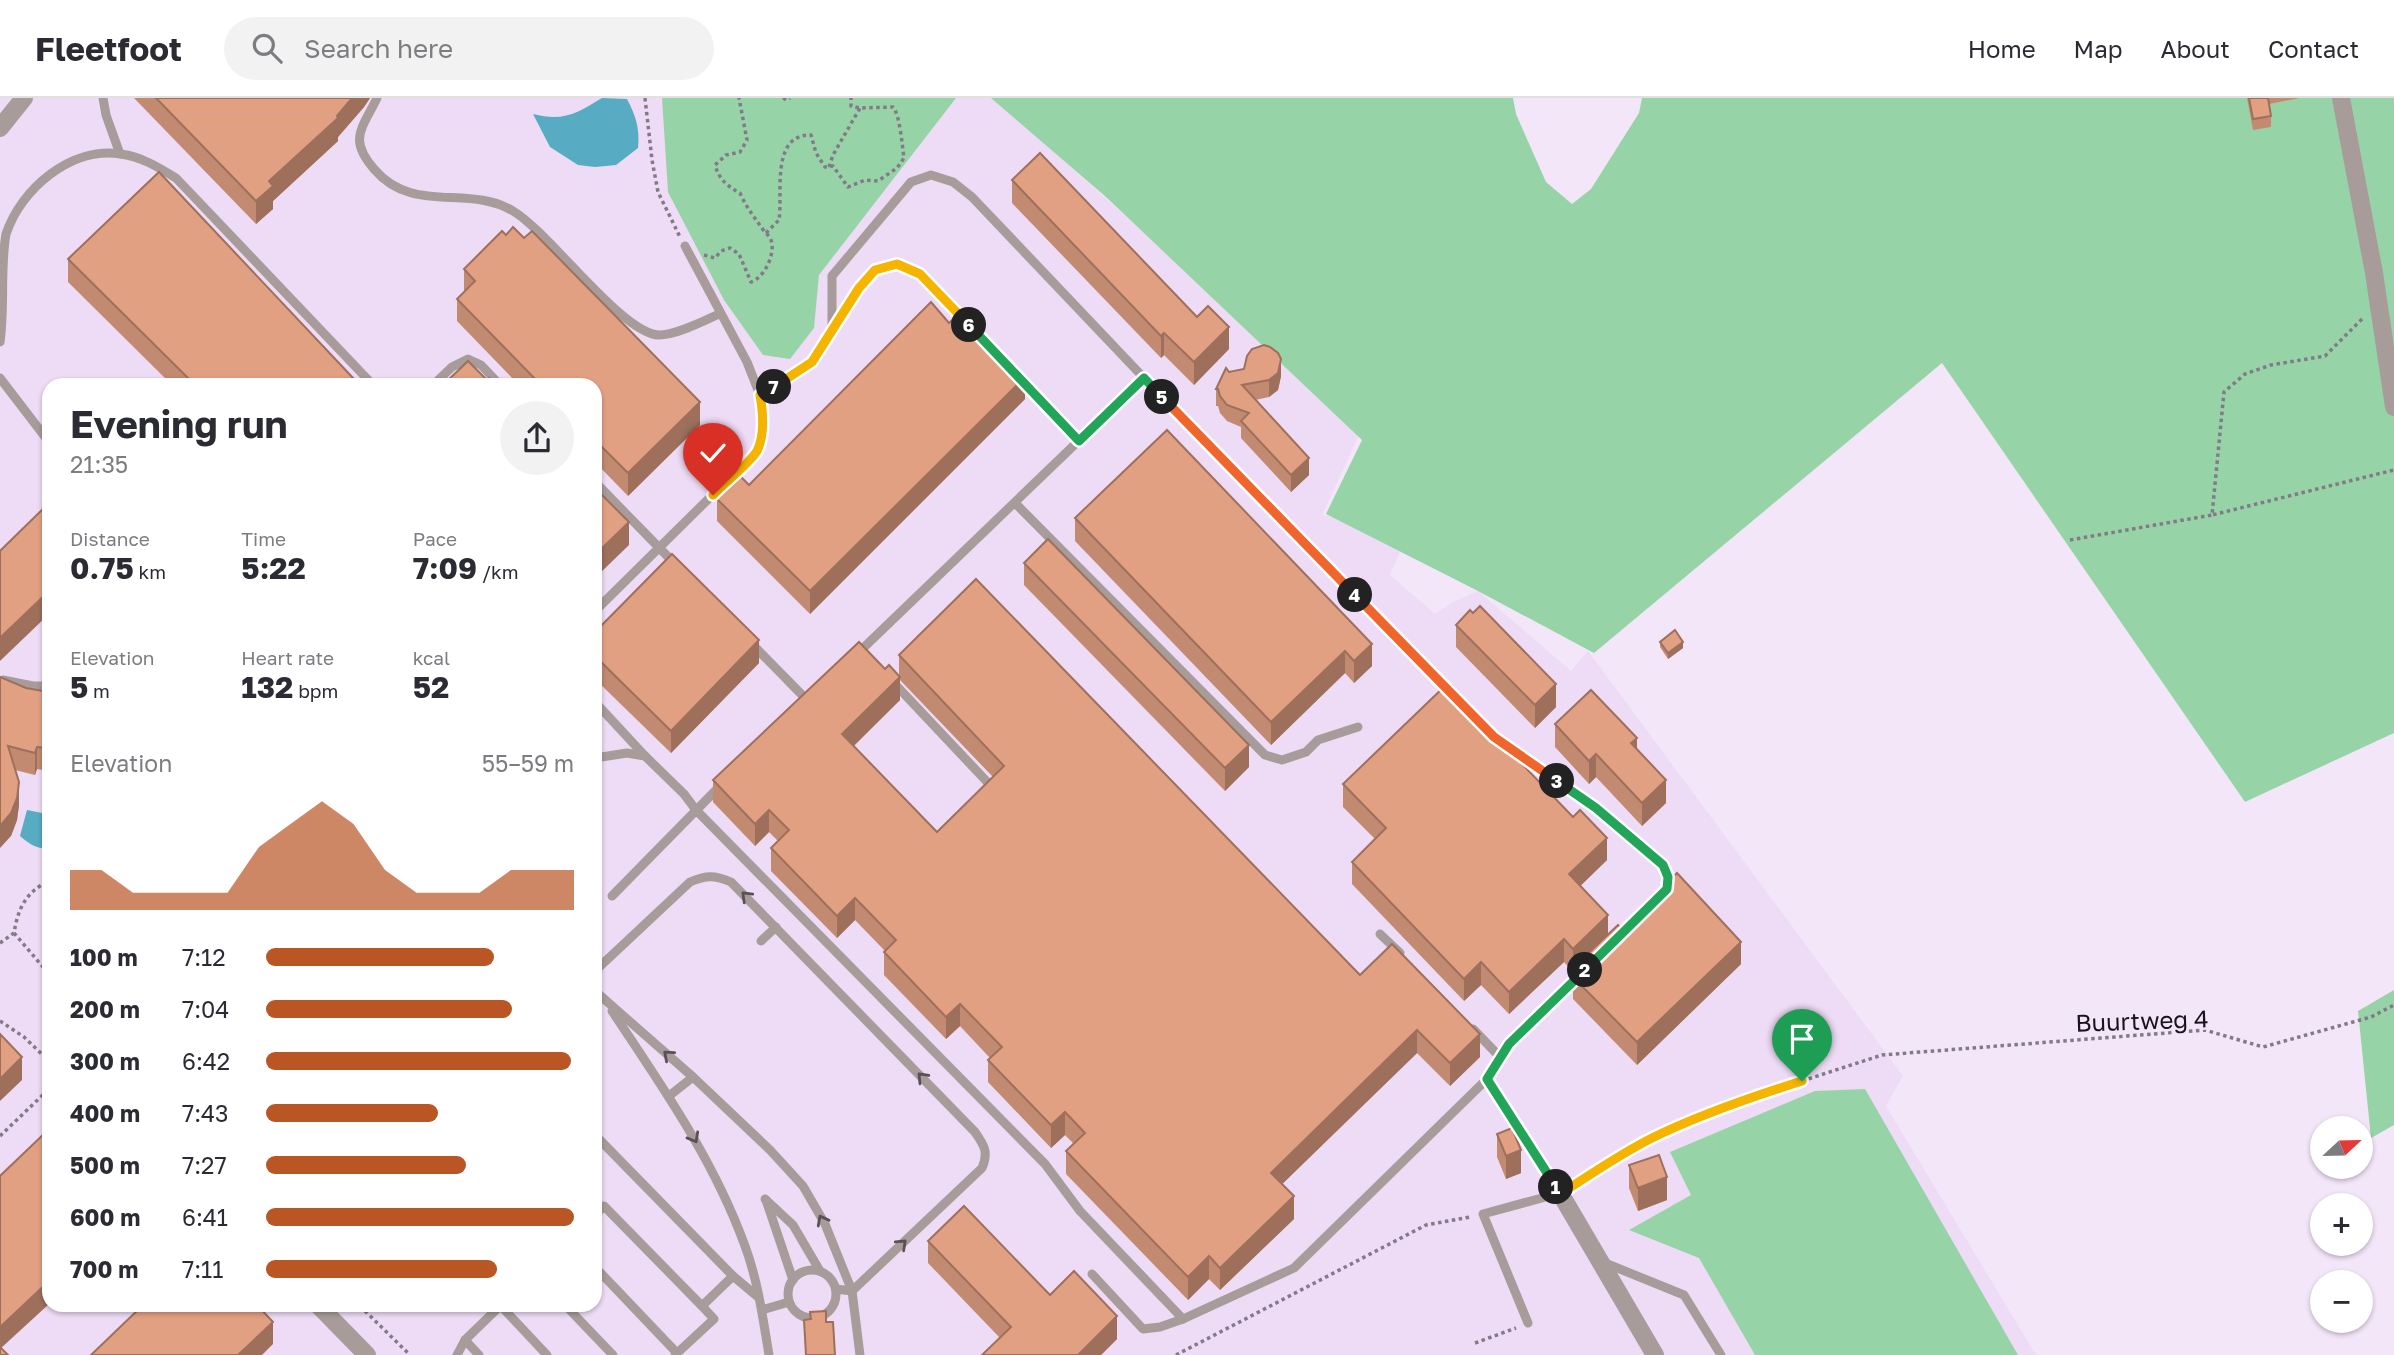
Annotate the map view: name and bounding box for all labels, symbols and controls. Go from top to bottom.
search box [224,17,714,80]
text: Fleetfoot [35,29,182,68]
icon: search [248,29,286,67]
text: Search here [304,33,453,64]
text: Home [1968,34,2036,63]
text: Map [2074,34,2123,63]
text: About [2161,34,2230,63]
text: Contact [2268,34,2359,63]
pin: 6 [951,308,986,342]
text: 6 [962,313,975,336]
pin: 7 [756,370,792,404]
text: 7 [768,375,779,398]
pin: 5 [1144,380,1180,414]
text: 5 [1156,385,1167,408]
text: Evening run [70,401,288,446]
button: share [500,401,574,475]
pin [683,423,743,495]
icon: check [694,434,732,472]
text: 21:35 [70,450,128,478]
text: Distance [70,527,150,550]
text: Time [241,527,286,550]
text: Pace [413,527,457,550]
text: 0.75 [70,550,134,586]
text: 5:22 [241,550,306,586]
text: 7:09 [413,550,477,586]
text: km [134,560,166,583]
text: /km [477,560,519,583]
pin: 4 [1338,578,1372,612]
text: 4 [1349,583,1360,606]
text: Elevation [70,646,155,669]
text: Heart rate [241,646,334,669]
text: kcal [413,646,450,669]
text: 5 [70,669,88,705]
text: 132 [241,669,293,705]
text: 52 [413,669,449,705]
text: m [88,679,110,702]
text: bpm [293,679,338,702]
text: Elevation [70,749,172,777]
text: 55–59 m [482,749,574,777]
pin: 3 [1540,764,1574,798]
text: 3 [1551,769,1562,792]
one-way arrow [741,891,754,904]
text: 100 m [70,943,138,971]
text: 7:12 [182,943,226,971]
pin: 2 [1568,952,1602,988]
text: 2 [1579,958,1590,981]
text: 200 m [70,995,140,1023]
text: 7:04 [182,995,229,1023]
street label: Buurtweg 4 [2075,1003,2209,1037]
pin [1772,1009,1832,1081]
icon: arrive [1783,1020,1821,1058]
text: 300 m [70,1047,140,1075]
text: 6:42 [182,1047,230,1075]
one-way arrow [663,1051,676,1063]
one-way arrow [917,1072,930,1085]
text: 400 m [70,1099,140,1127]
text: 7:43 [182,1099,229,1127]
north arrow [2310,1116,2373,1180]
map controls [2310,1116,2373,1333]
one-way arrow [686,1131,700,1144]
text: 500 m [70,1151,140,1179]
text: 7:27 [182,1151,227,1179]
pin: 1 [1538,1170,1574,1204]
text: 1 [1551,1175,1560,1198]
button: + [2310,1193,2373,1256]
text: 600 m [70,1203,140,1231]
text: 6:41 [182,1203,228,1231]
one-way arrow [817,1215,830,1227]
one-way arrow [894,1240,907,1253]
text: 700 m [70,1255,138,1283]
text: 7:11 [182,1255,223,1283]
button: − [2310,1270,2373,1333]

